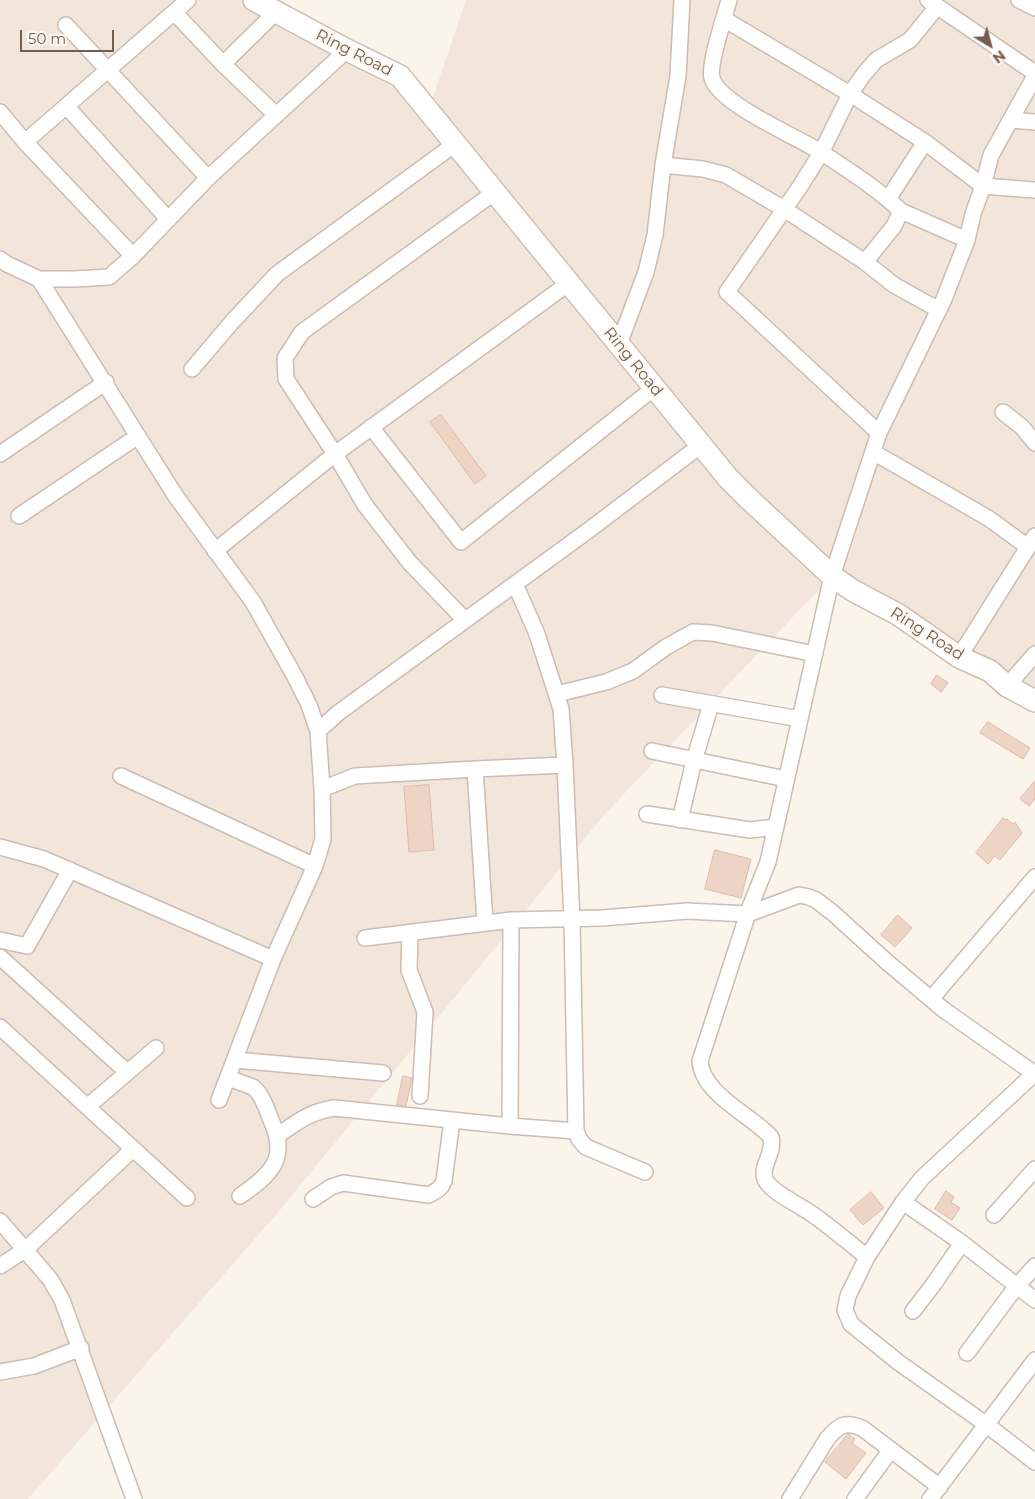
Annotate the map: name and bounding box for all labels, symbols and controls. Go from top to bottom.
scale bar [22,20,116,52]
north arrow [965,20,1015,70]
street label: Ring Road [312,25,396,81]
text: 50 m [28,29,66,48]
text: N [989,46,1009,68]
street label: Ring Road [599,323,667,401]
street label: Ring Road [887,603,967,665]

